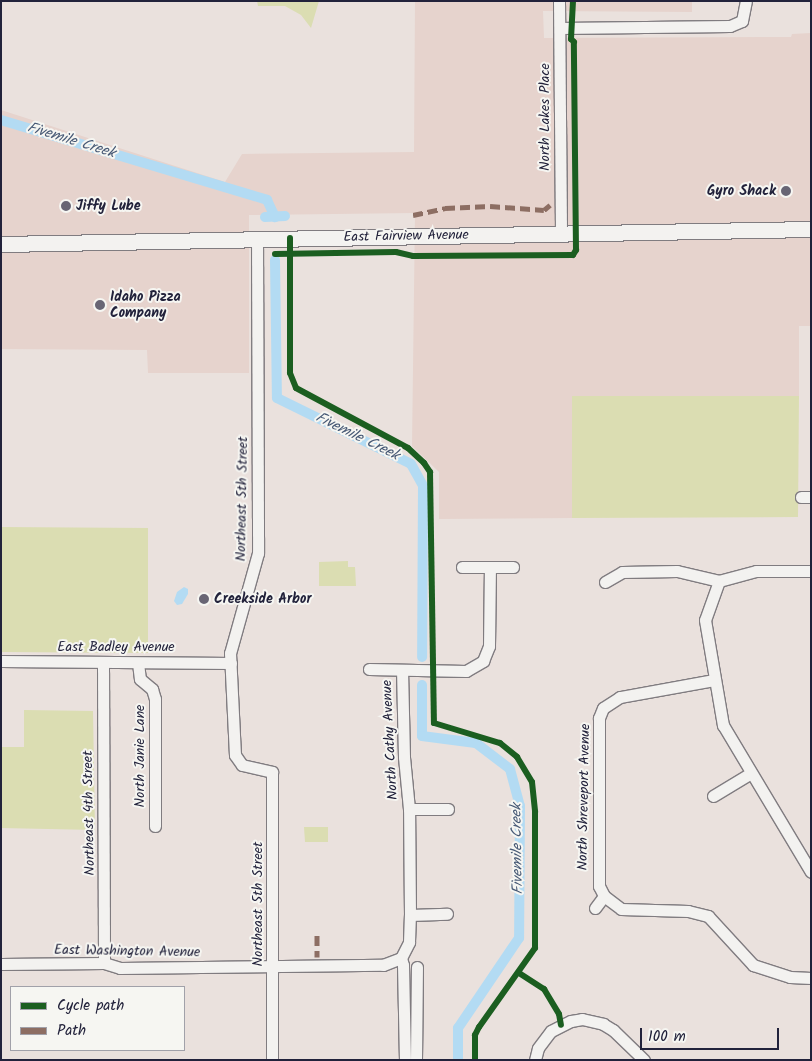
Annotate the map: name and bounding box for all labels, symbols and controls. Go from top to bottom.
street label: North Lakes Place [537,63,553,171]
water label: Fivemile Creek [25,119,117,163]
place label: Gyro Shack [707,183,776,199]
marker: Gyro Shack [780,185,792,197]
place label: Jiffy Lube [76,198,141,214]
marker: Jiffy Lube [60,200,72,212]
street label: East Fairview Avenue [343,227,469,245]
place label: Idaho Pizza Company [110,289,181,322]
marker: Idaho Pizza Company [94,299,106,311]
water label: Fivemile Creek [312,409,402,465]
street label: Northeast 5th Street [233,436,251,562]
place label: Creekside Arbor [214,591,311,607]
marker: Creekside Arbor [198,593,210,605]
street label: East Badley Avenue [57,639,175,655]
street label: North Cathy Avenue [378,680,402,800]
street label: North Janie Lane [132,705,148,807]
street label: North Shreveport Avenue [574,723,594,871]
street label: Northeast 4th Street [80,750,98,876]
water label: Fivemile Creek [508,803,528,895]
street label: Northeast 5th Street [250,842,266,966]
street label: East Washington Avenue [54,941,200,961]
legend [10,986,185,1051]
text: Cycle path [57,994,124,1018]
scale bar [642,1018,781,1050]
text: Path [57,1019,86,1043]
text: 100 m [648,1025,686,1049]

